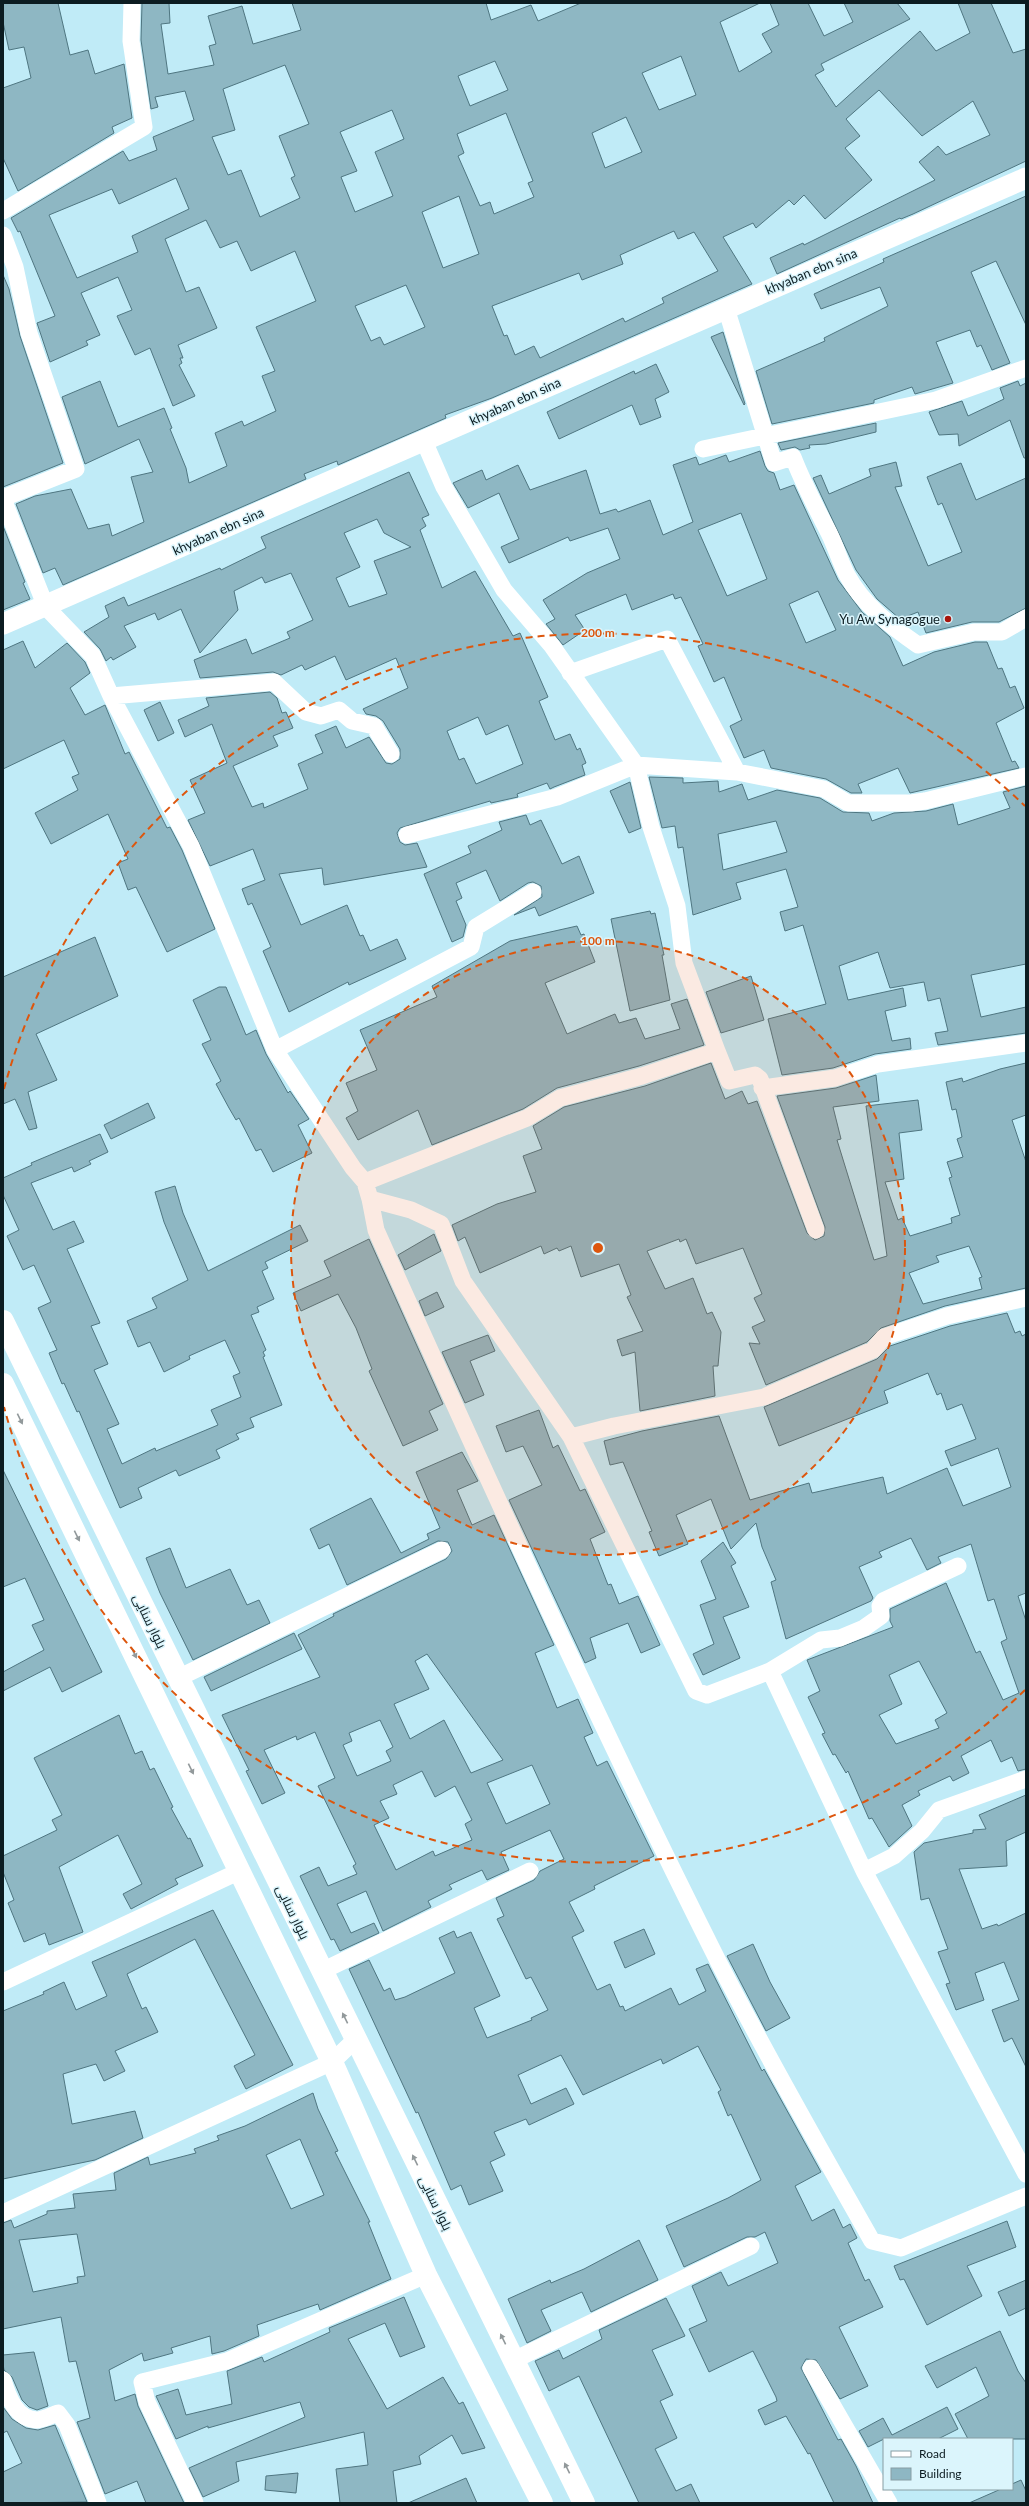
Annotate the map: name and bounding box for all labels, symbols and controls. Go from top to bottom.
street label: khyaban ebn sina [763,244,859,298]
street label: khyaban ebn sina [467,374,563,428]
street label: khyaban ebn sina [170,504,266,558]
place label: Yu Aw Synagogue [839,611,940,627]
marker: Yu Aw Synagogue [943,614,953,624]
text: 200 m [581,625,615,640]
text: 100 m [581,933,615,948]
centre of rings [591,1241,605,1255]
one-way arrow [17,1413,23,1424]
one-way arrow [74,1530,80,1541]
street label: بلوار سنایی [130,1591,170,1651]
one-way arrow [131,1647,137,1658]
one-way arrow [188,1764,194,1775]
street label: بلوار سنایی [273,1882,313,1942]
one-way arrow [342,2012,348,2024]
one-way arrow [412,2154,418,2165]
street label: بلوار سنایی [416,2173,456,2233]
one-way arrow [500,2333,506,2345]
legend [883,2438,1013,2490]
text: Road [919,2446,946,2461]
one-way arrow [564,2462,570,2474]
text: Building [919,2466,962,2481]

